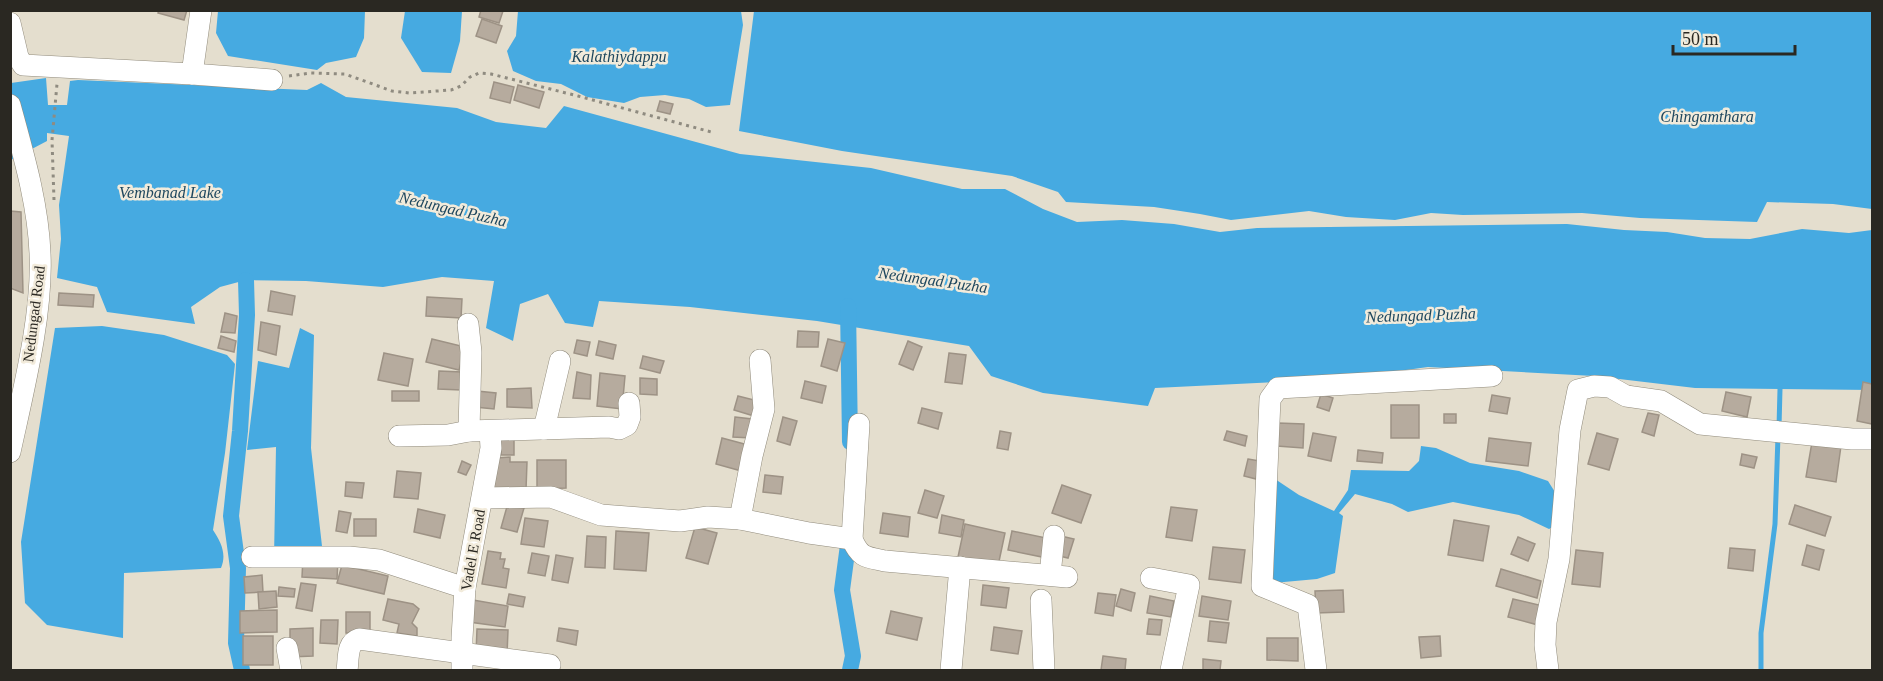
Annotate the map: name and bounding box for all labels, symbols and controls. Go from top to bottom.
scale bar [1673,18,1794,56]
text: 50 m [1682,29,1719,49]
water label: Kalathiydappu [570,48,667,66]
water label: Chingamthara [1660,108,1754,126]
water label: Vembanad Lake [119,184,221,201]
water label: Nedungad Puzha [396,188,508,231]
street label: Nedungad Road [20,264,48,363]
water label: Nedungad Puzha [876,264,989,297]
water label: Nedungad Puzha [1365,305,1476,326]
street label: Vadel E Road [458,508,488,592]

